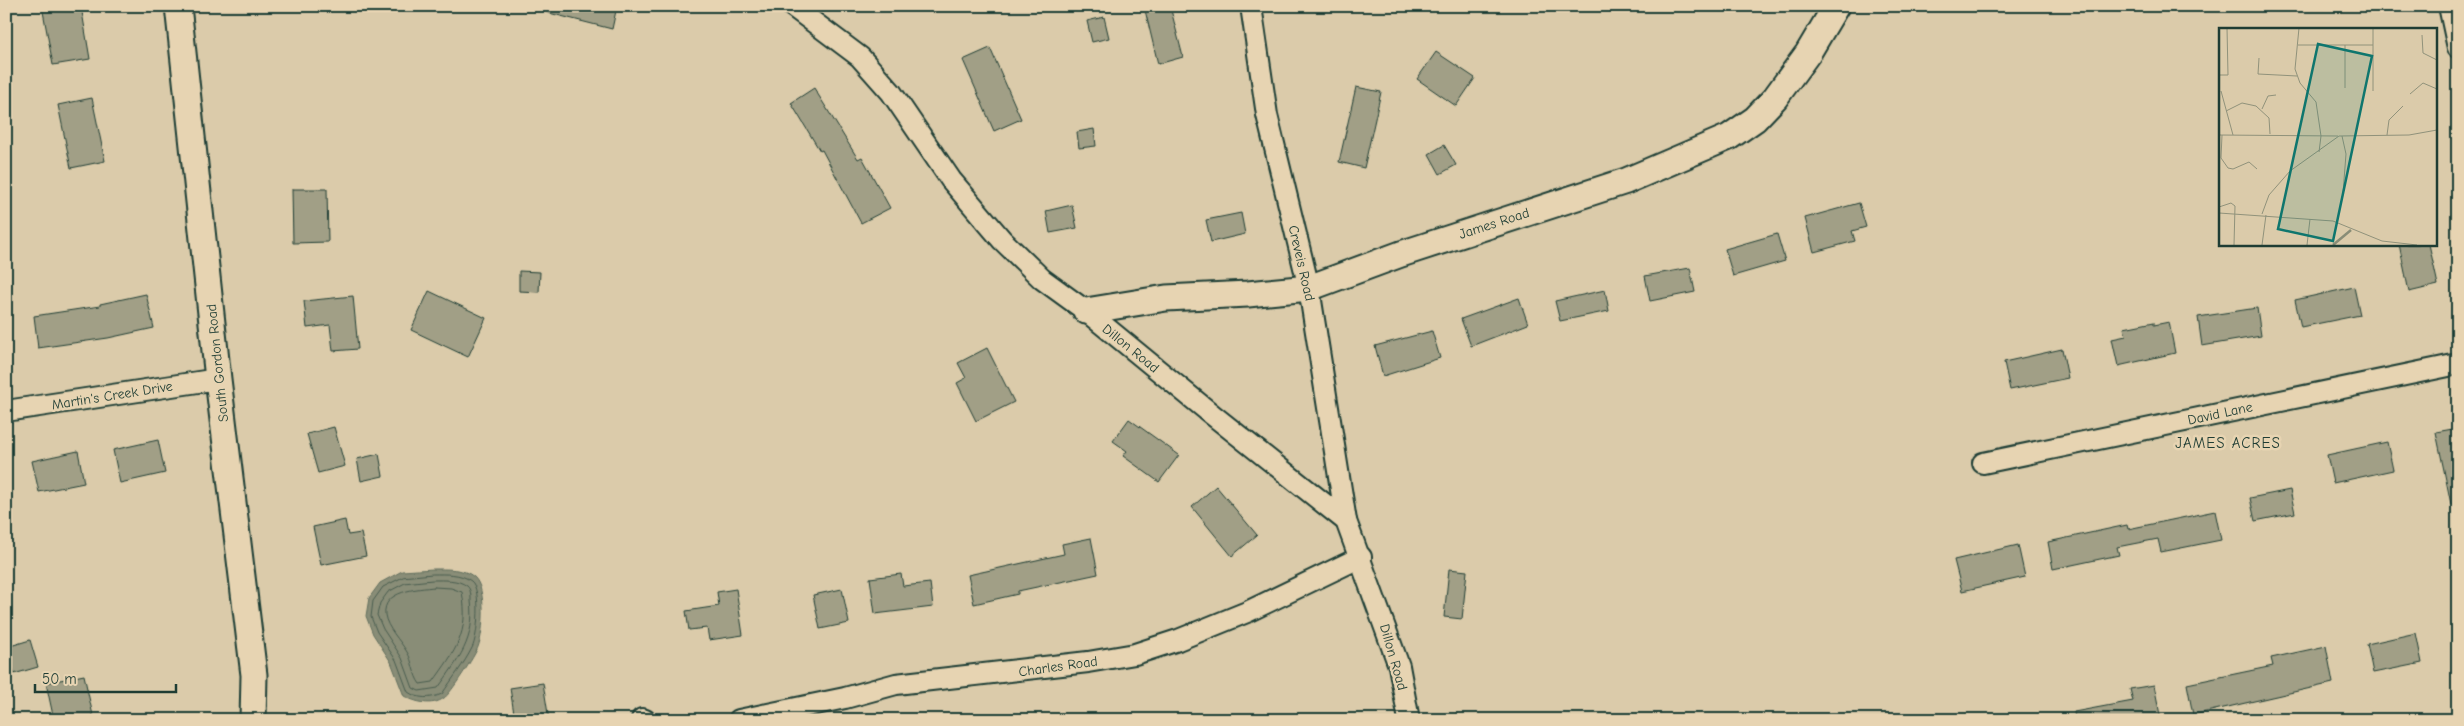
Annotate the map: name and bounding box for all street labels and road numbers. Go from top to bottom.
street label: James Road [1457,204,1531,243]
street label: Creveis Road [1285,223,1319,303]
street label: South Gordon Road [203,303,232,423]
street label: Dillon Road [1099,320,1163,376]
street label: Martin's Creek Drive [50,378,174,413]
street label: David Lane [2186,398,2254,429]
street label: Dillon Road [1376,622,1411,692]
street label: Charles Road [1017,653,1099,680]

